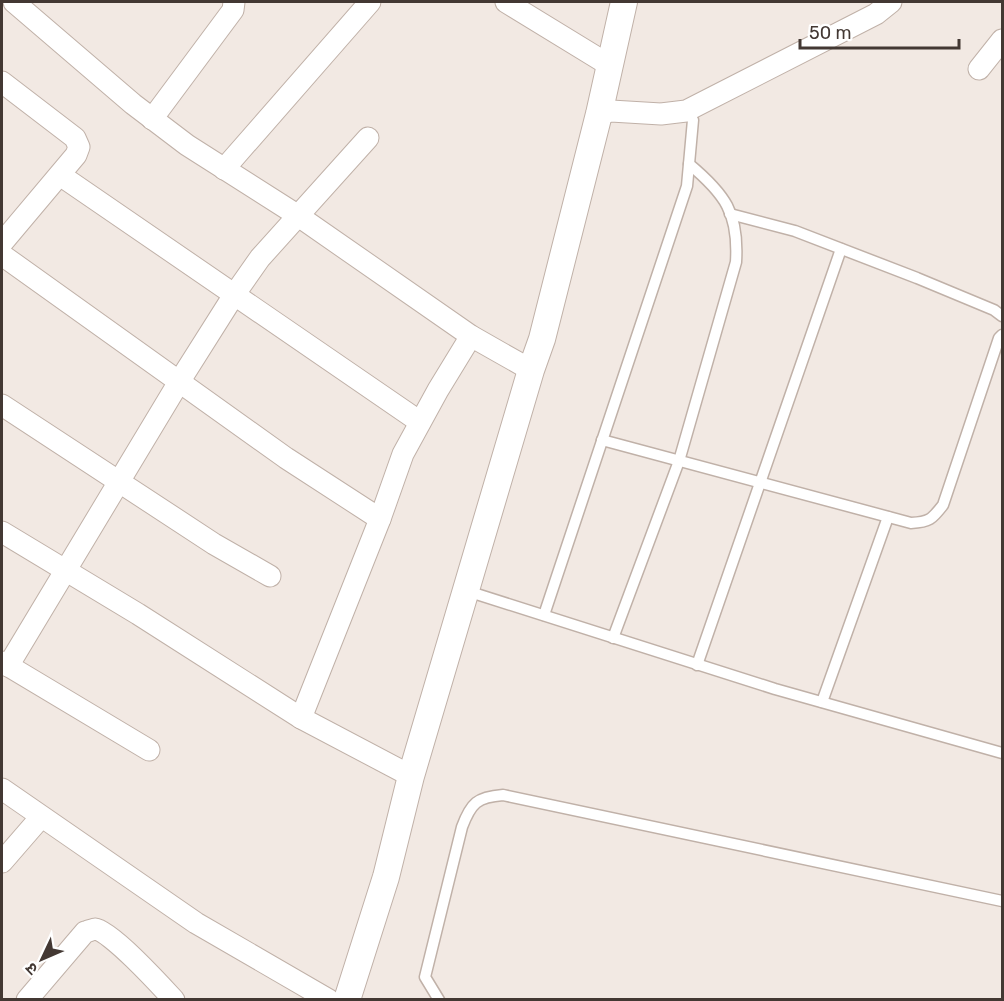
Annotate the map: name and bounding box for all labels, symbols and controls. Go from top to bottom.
scale bar [800,12,959,50]
text: 50 m [809,22,852,44]
north arrow [12,929,72,989]
text: उ [21,959,42,979]

